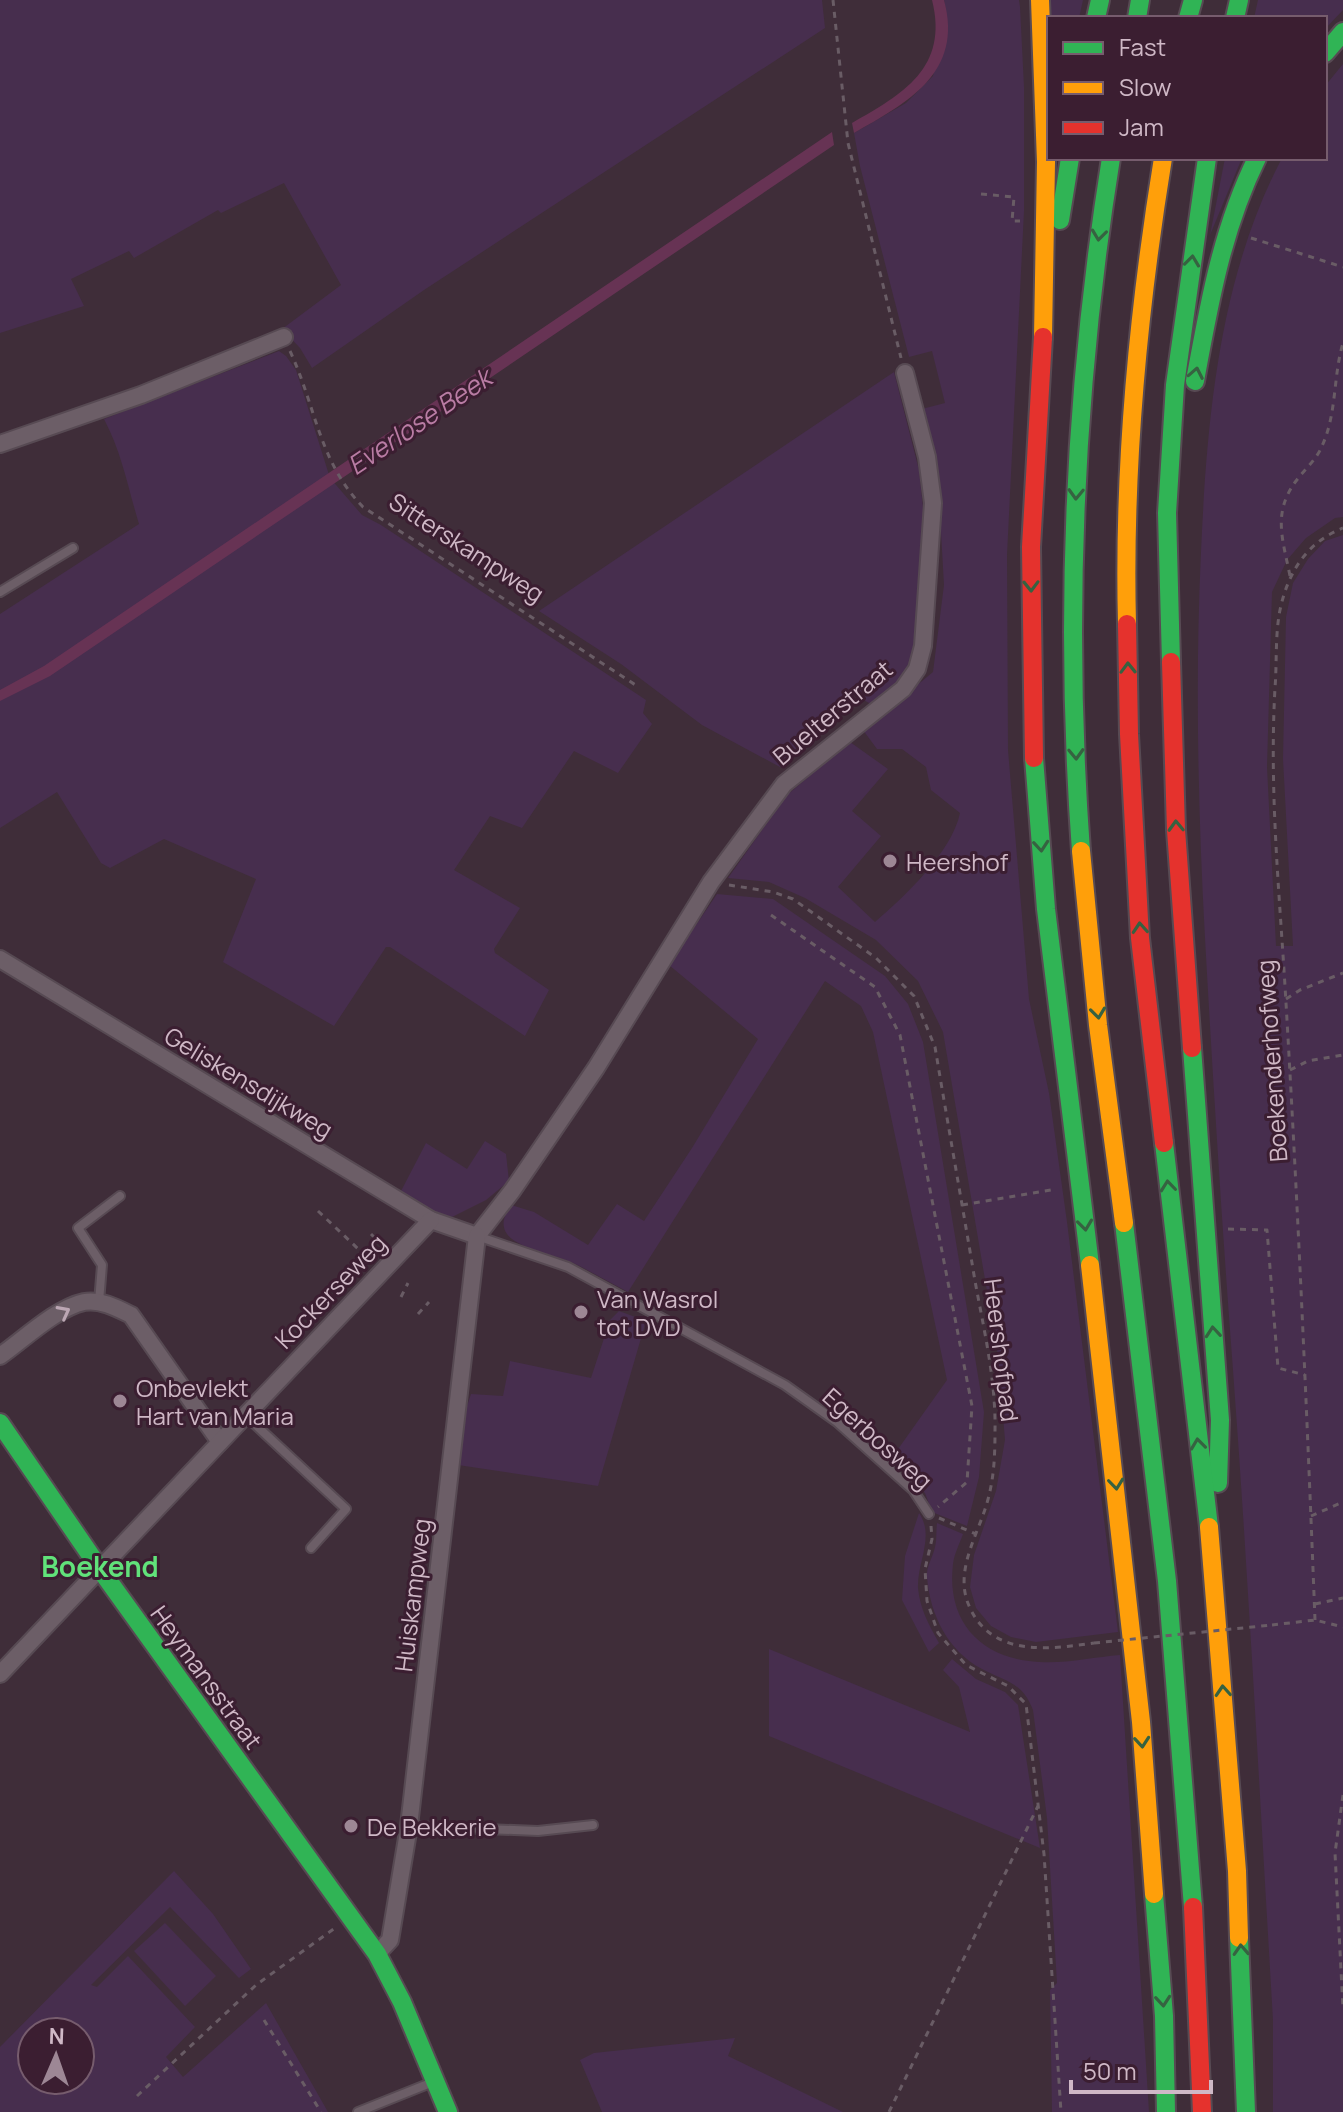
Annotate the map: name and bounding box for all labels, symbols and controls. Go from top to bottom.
legend [1047,16,1327,160]
text: Fast [1119,30,1166,63]
text: Slow [1119,70,1172,103]
text: Jam [1119,110,1164,143]
one-way arrow [1091,229,1108,242]
one-way arrow [1183,254,1200,267]
water label: Everlose Beek [340,357,502,483]
one-way arrow [1187,366,1204,380]
street label: Sitterskampweg [383,485,551,609]
one-way arrow [1067,488,1084,501]
one-way arrow [1022,580,1040,593]
street label: Buelterstraat [765,652,899,772]
one-way arrow [1119,661,1136,674]
one-way arrow [1067,748,1084,761]
one-way arrow [1167,819,1184,832]
one-way arrow [1032,840,1049,853]
place label: Heershof [906,845,1009,878]
marker: Heershof [881,852,899,870]
one-way arrow [1132,921,1149,934]
street label: Boekenderhofweg [1247,959,1295,1163]
one-way arrow [1089,1007,1106,1020]
street label: Geliskensdijkweg [159,1019,339,1145]
one-way arrow [1160,1179,1177,1192]
one-way arrow [1076,1219,1093,1232]
street label: Kockerseweg [267,1227,393,1355]
street label: Heershofpad [977,1277,1027,1423]
place label: Van Wasrol tot DVD [597,1282,718,1343]
marker: Van Wasrol tot DVD [572,1303,590,1321]
one-way arrow [55,1306,70,1322]
one-way arrow [1205,1325,1222,1338]
place label: Onbevlekt Hart van Maria [136,1371,294,1432]
street label: Egerbosweg [816,1380,940,1496]
marker: Onbevlekt Hart van Maria [111,1392,129,1410]
one-way arrow [1190,1438,1207,1451]
one-way arrow [1108,1477,1125,1490]
street label: Huiskampweg [386,1516,438,1674]
district label: Boekend [41,1547,159,1585]
street label: Heymansstraat [144,1599,270,1755]
one-way arrow [1215,1684,1232,1697]
one-way arrow [1133,1736,1150,1749]
place label: De Bekkerie [367,1810,497,1843]
marker: De Bekkerie [342,1817,360,1835]
one-way arrow [1233,1943,1250,1956]
one-way arrow [1154,1995,1171,2008]
north arrow [16,2016,96,2096]
text: N [48,2021,65,2051]
scale bar [1071,2044,1211,2094]
text: 50 m [1083,2054,1137,2087]

